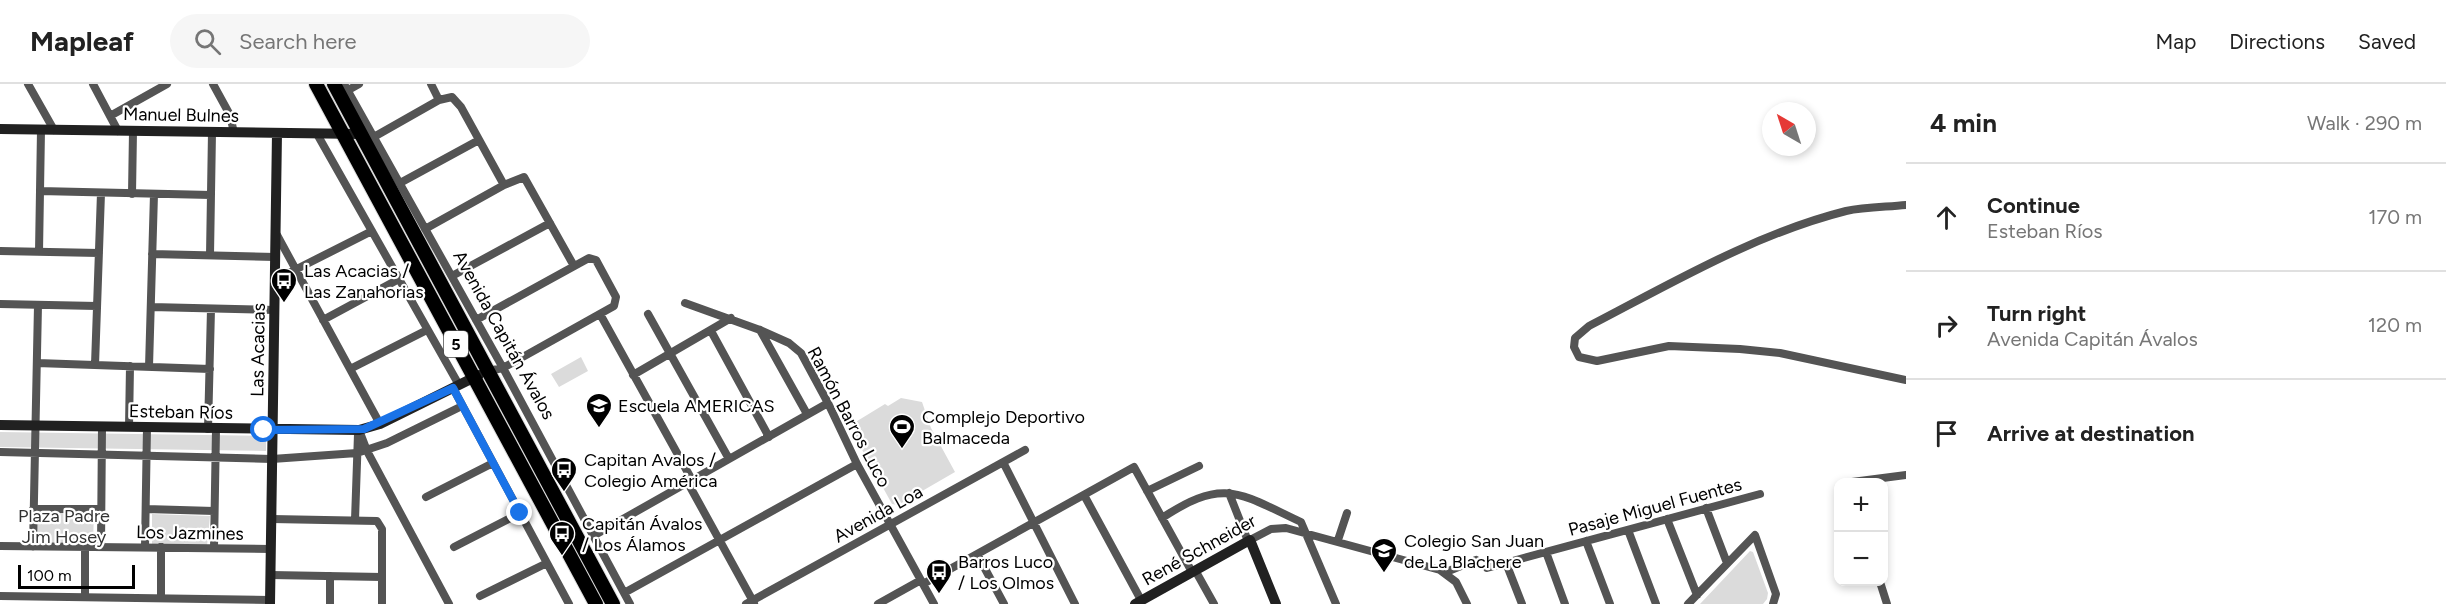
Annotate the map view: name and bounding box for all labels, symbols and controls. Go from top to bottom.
search box [170,14,590,68]
text: Mapleaf [30,24,134,58]
icon: search [191,25,224,58]
text: Search here [239,28,357,55]
text: Map [2155,29,2196,54]
text: Directions [2229,29,2325,54]
text: Saved [2358,29,2416,54]
north arrow [1762,102,1816,156]
street label: Manuel Bulnes [123,103,239,127]
text: 4 min [1930,107,1997,139]
text: Walk · 290 m [2307,111,2422,135]
text: Continue [1987,192,2080,219]
icon: ahead [1930,201,1963,234]
text: 170 m [2368,205,2422,229]
text: Esteban Ríos [1987,219,2103,243]
street label: Avenida Capitán Ávalos [448,247,560,423]
place label: Las Acacias / Las Zanahorias [304,260,424,303]
bus stop icon: Las Acacias / Las Zanahorias [269,266,299,304]
text: Turn right [1987,300,2086,327]
street label: Las Acacias [246,303,270,397]
icon: right [1930,309,1963,342]
text: 120 m [2368,313,2422,337]
text: Avenida Capitán Ávalos [1987,327,2198,351]
road number: 5 [444,331,468,357]
street label: Ramón Barros Luco [803,343,895,491]
school or university icon: Escuela AMERICAS [584,391,614,429]
place label: Escuela AMERICAS [618,395,775,417]
street label: Esteban Ríos [129,400,233,424]
place label: Complejo Deportivo Balmaceda [922,406,1085,449]
sports icon: Complejo Deportivo Balmaceda [887,412,917,450]
route start [250,416,276,442]
icon: arrive [1930,417,1963,450]
text: Arrive at destination [1987,420,2195,447]
place label: Capitan Avalos / Colegio América [584,449,717,492]
bus stop icon: Capitan Avalos / Colegio América [549,455,579,493]
street label: Pasaje Miguel Fuentes [1566,473,1744,541]
map controls [1834,478,1888,586]
button: + [1834,478,1888,532]
street label: Avenida Loa [830,481,926,547]
route end [506,499,532,525]
park label: Plaza Padre Jim Hosey [18,505,110,548]
street label: René Schneider [1138,510,1260,590]
place label: Capitán Ávalos / Los Álamos [582,513,702,556]
bus stop icon: Capitán Ávalos / Los Álamos [547,519,577,557]
street label: Los Jazmines [136,521,244,545]
place label: Colegio San Juan de La Blachere [1404,530,1544,573]
button: − [1834,532,1888,586]
school or university icon: Colegio San Juan de La Blachere [1369,536,1399,574]
place label: Barros Luco / Los Olmos [958,551,1054,594]
bus stop icon: Barros Luco / Los Olmos [924,557,954,595]
scale bar [18,562,135,590]
text: 100 m [27,566,72,585]

